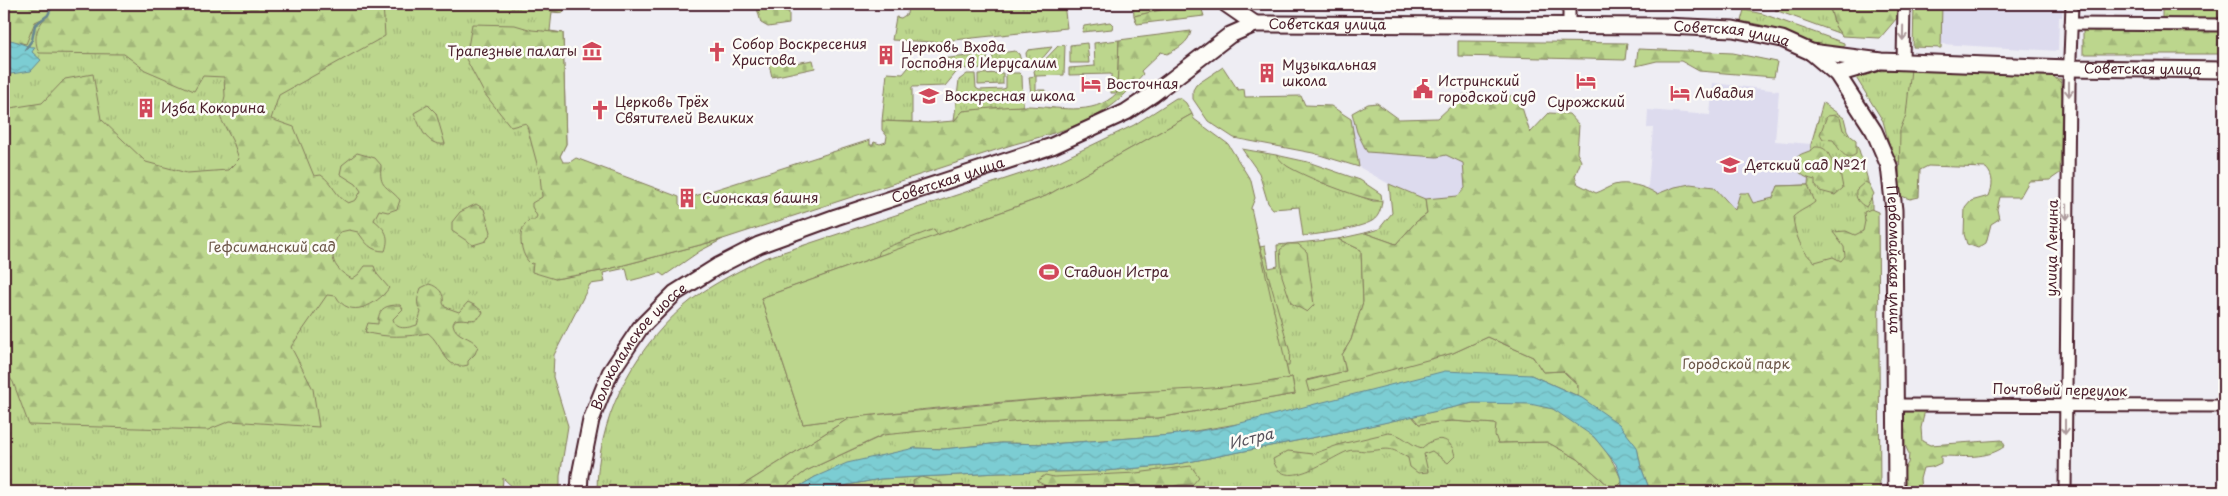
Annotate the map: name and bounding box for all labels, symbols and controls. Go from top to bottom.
street label: Советская улица [1268,13,1386,35]
street label: Советская улица [1673,15,1794,51]
one-way arrow [1899,24,1908,40]
place label: Собор Воскресения Христова [732,33,867,70]
place label: Церковь Входа Господня в Иерусалим [901,36,1057,73]
place label: Трапезные палаты [447,40,577,61]
museum icon: Трапезные палаты [581,40,603,62]
church icon: Собор Воскресения Христова [706,41,728,63]
building icon: Церковь Входа Господня в Иерусалим [875,44,897,66]
place label: Музыкальная школа [1282,54,1377,91]
street label: Советская улица [2084,57,2202,80]
building icon: Музыкальная школа [1256,62,1278,84]
place label: Истринский городской суд [1438,70,1536,107]
hotel icon: Сурожский [1575,70,1597,92]
hotel icon: Восточная [1080,73,1102,95]
place label: Восточная [1106,73,1179,94]
public building icon: Истринский городской суд [1412,78,1434,100]
one-way arrow [2064,81,2074,97]
hotel icon: Ливадия [1669,82,1691,104]
place label: Ливадия [1695,82,1754,103]
school or university icon: Воскресная школа [918,85,940,107]
place label: Воскресная школа [944,85,1075,106]
place label: Церковь Трёх Святителей Великих [615,91,754,128]
place label: Сурожский [1547,91,1625,112]
building icon: Изба Кокорина [135,97,157,119]
place label: Изба Кокорина [161,97,266,118]
church icon: Церковь Трёх Святителей Великих [589,99,611,121]
street label: Советская улица [889,151,1007,208]
school or university icon: Детский сад №21 [1719,154,1741,176]
place label: Детский сад №21 [1744,154,1867,175]
street label: Первомайская улица [1881,184,1906,334]
building icon: Сионская башня [676,187,698,209]
place label: Сионская башня [702,187,819,208]
street label: улица Ленина [2040,199,2063,297]
one-way arrow [2062,203,2072,219]
park label: Гефсиманский сад [208,236,336,257]
sports icon: Стадион Истра [1038,261,1060,283]
place label: Стадион Истра [1064,261,1169,282]
street label: Волоколамское шоссе [585,277,690,413]
park label: Городской парк [1682,353,1790,374]
street label: Почтовый переулок [1992,378,2128,401]
one-way arrow [2060,418,2070,434]
water label: Истра [1226,421,1276,454]

